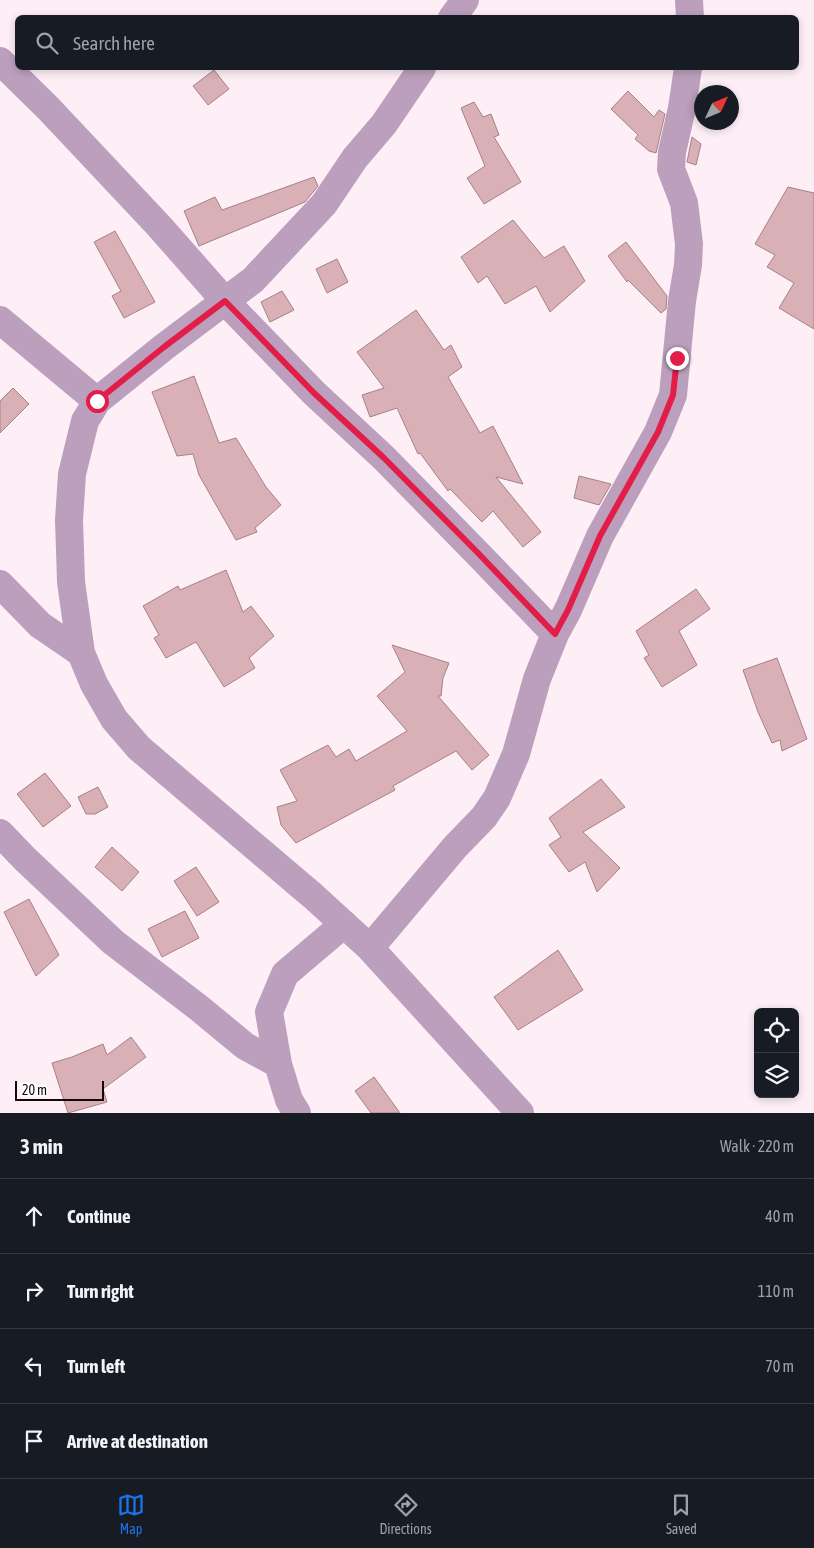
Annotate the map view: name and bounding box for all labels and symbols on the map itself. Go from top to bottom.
north arrow [694,85,739,130]
route end [666,347,689,370]
route start [86,390,109,413]
scale bar [15,1078,104,1101]

